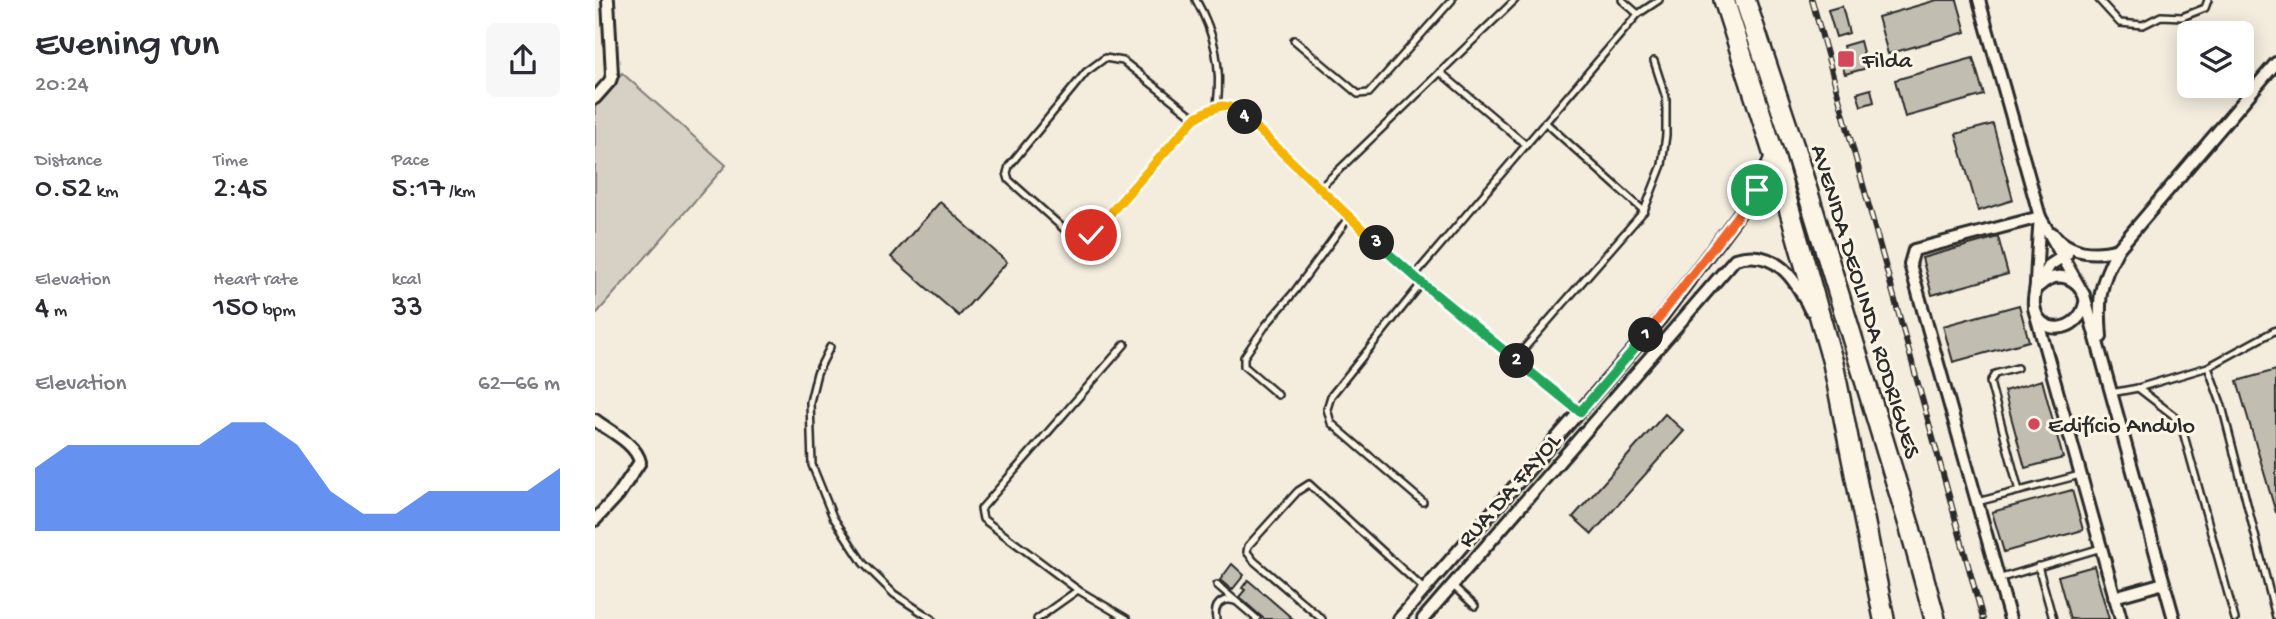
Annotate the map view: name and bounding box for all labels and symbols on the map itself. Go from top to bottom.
place label: Filda [1861,48,1913,77]
marker: Filda [1836,49,1856,69]
pin: 4 [1227,100,1263,134]
street label: AVENIDA DEOLINDA RODRIGUES [1802,142,1925,463]
pin [1727,160,1787,220]
pin [1061,205,1121,265]
pin: 3 [1359,226,1395,260]
pin: 1 [1629,318,1663,352]
pin: 2 [1499,344,1535,378]
place label: Edifício Andulo [2048,413,2195,442]
marker: Edifício Andulo [2026,416,2042,432]
street label: RUA DA FAYOL [1453,427,1569,555]

